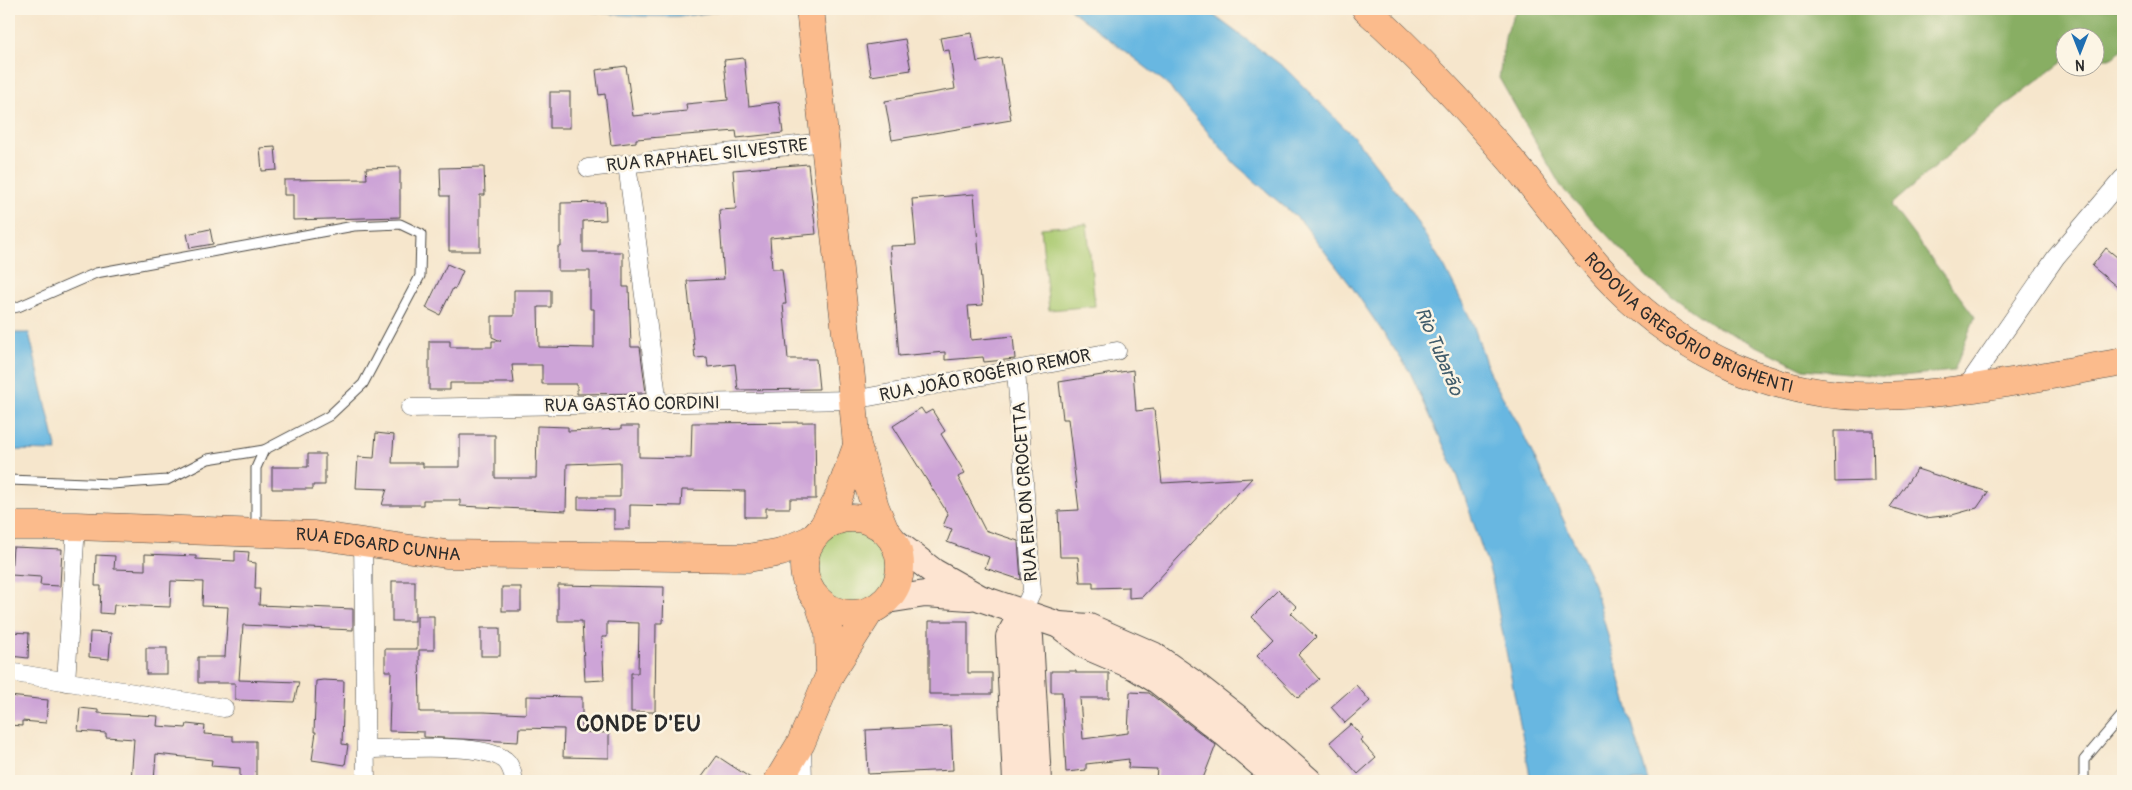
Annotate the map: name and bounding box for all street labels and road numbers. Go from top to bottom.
street label: RUA RAPHAEL SILVESTRE [605,133,809,178]
street label: RODOVIA GREGÓRIO BRIGHENTI [1579,248,1796,399]
street label: RUA JOÃO ROGÉRIO REMOR [878,344,1093,407]
street label: RUA GASTÃO CORDINI [544,391,720,418]
street label: RUA ERLON CROCETTA [1008,401,1043,583]
street label: RUA EDGARD CUNHA [295,523,461,566]

